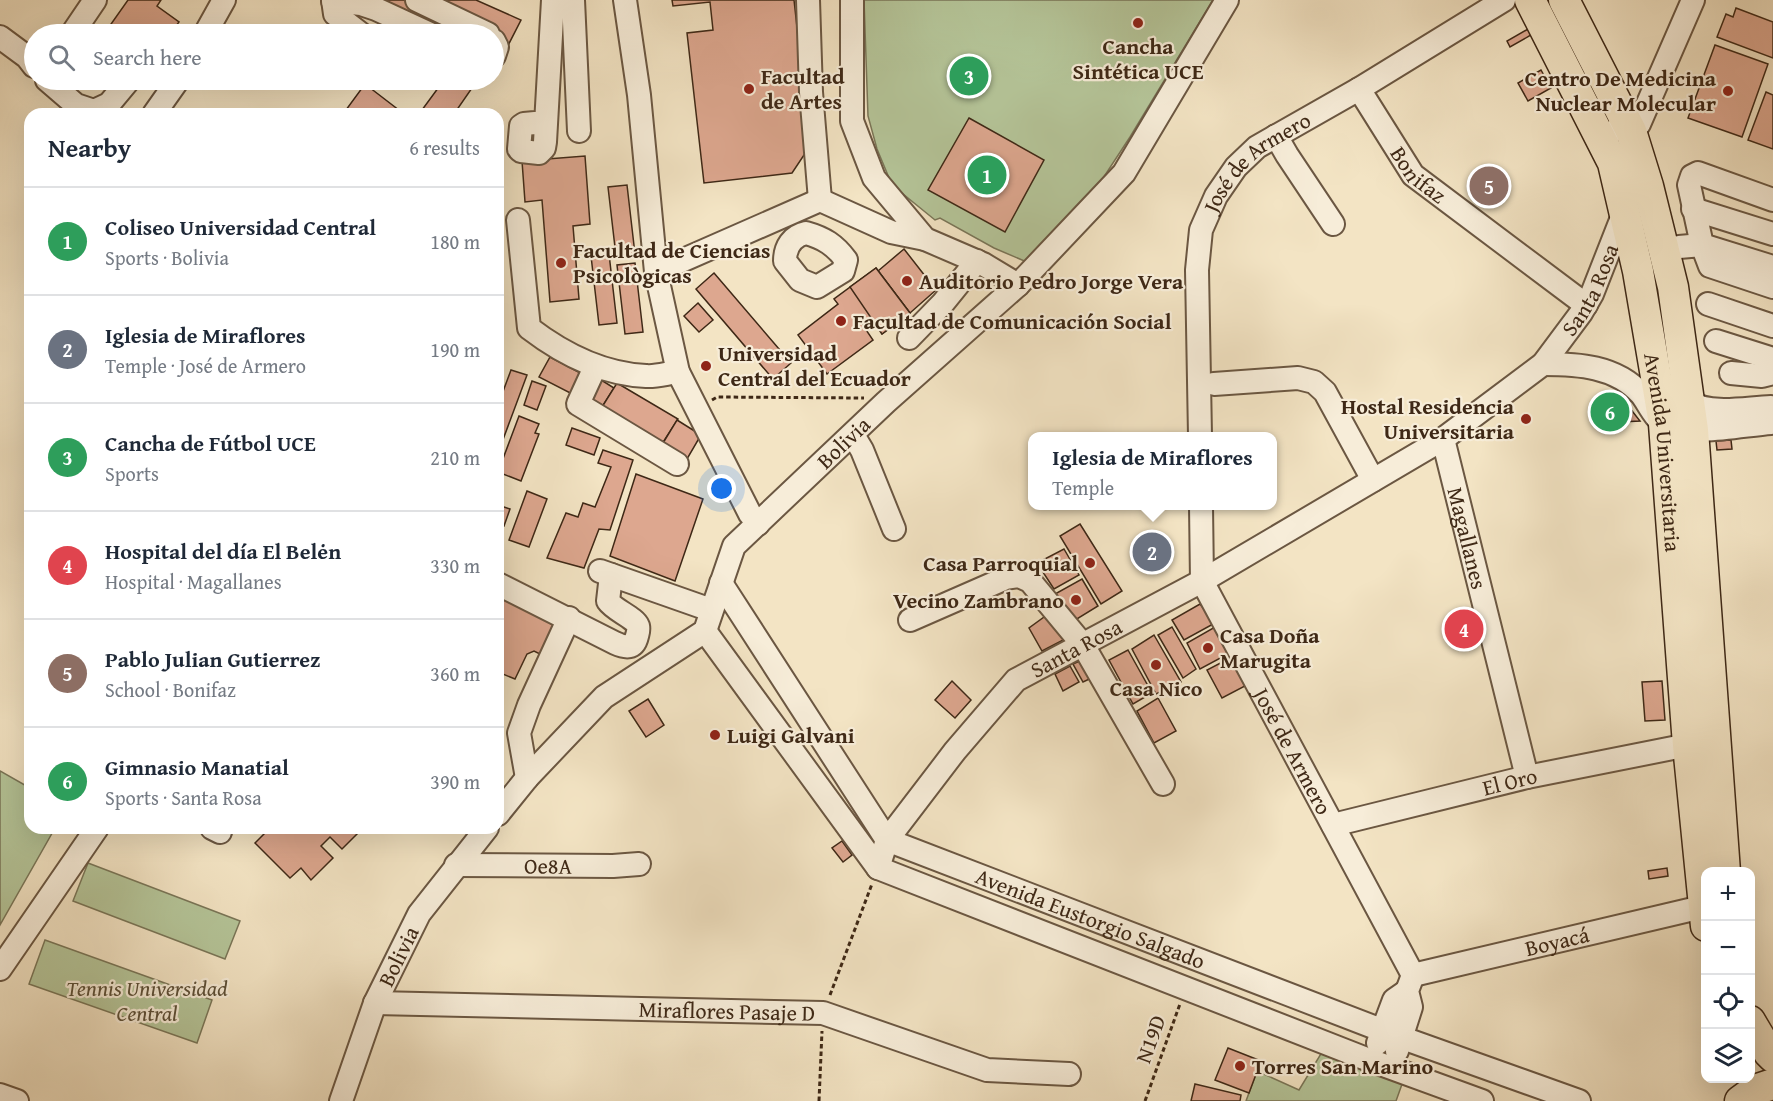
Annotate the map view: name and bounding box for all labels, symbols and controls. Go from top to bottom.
marker: Cancha Sintética UCE [1131,16,1145,30]
search box [24,24,504,90]
place label: Cancha Sintética UCE [1073,30,1204,87]
icon: search [45,41,78,74]
text: Search here [93,41,202,73]
pin: 3 [950,54,988,98]
place label: Facultad de Artes [761,60,845,117]
place label: Centro De Medicina Nuclear Molecular [1525,62,1717,119]
marker: Facultad de Artes [742,82,756,96]
marker: Centro De Medicina Nuclear Molecular [1721,84,1735,98]
street label: José de Armero [1194,104,1316,220]
text: Nearby [48,128,131,167]
text: 6 results [409,133,480,162]
street label: Bonifaz [1383,140,1453,211]
pin: 1 [968,152,1006,198]
pin: 5 [1470,164,1508,208]
text: Coliseo Universidad Central [105,211,376,243]
text: 1 [62,227,73,256]
text: 180 m [430,227,480,256]
place label: Facultad de Ciencias Psicològicas [573,234,771,291]
street label: Santa Rosa [1553,238,1626,342]
text: Sports · Bolivia [105,243,229,272]
marker: Facultad de Ciencias Psicològicas [554,256,568,270]
place label: Auditorio Pedro Jorge Vera [919,265,1184,297]
marker: Auditorio Pedro Jorge Vera [900,274,914,288]
place label: Facultad de Comunicación Social [853,305,1172,337]
marker: Facultad de Comunicación Social [834,314,848,328]
text: Iglesia de Miraflores [105,319,305,351]
text: 2 [62,335,73,364]
text: 190 m [430,335,480,364]
place label: Universidad Central del Ecuador [718,337,911,394]
street label: Avenida Universitaria [1636,350,1690,554]
text: Temple · José de Armero [105,351,306,380]
marker: Universidad Central del Ecuador [699,359,713,373]
place label: Hostal Residencia Universitaria [1341,390,1515,447]
pin: 6 [1590,390,1630,434]
street label: Bolivia [809,409,878,476]
marker: Hostal Residencia Universitaria [1519,412,1533,426]
text: Cancha de Fútbol UCE [105,427,316,459]
popup [1028,432,1277,510]
text: Iglesia de Miraflores [1052,441,1253,473]
text: 3 [62,443,73,472]
text: 210 m [430,443,480,472]
text: Sports [105,459,159,488]
text: Temple [1052,473,1114,502]
your location [707,474,736,503]
street label: Magallanes [1440,484,1496,592]
pin: 2 [1132,530,1172,574]
text: Hospital del día El Belėn [105,535,341,567]
place label: Casa Parroquial [923,547,1078,579]
text: 4 [62,551,73,580]
text: 330 m [430,551,480,580]
marker: Casa Parroquial [1083,556,1097,570]
text: Hospital · Magallanes [105,567,282,596]
place label: Vecino Zambrano [893,584,1064,616]
marker: Vecino Zambrano [1069,593,1083,607]
pin: 4 [1444,606,1484,652]
street label: Santa Rosa [1025,610,1128,686]
place label: Casa Doña Marugita [1220,619,1320,676]
marker: Casa Doña Marugita [1201,641,1215,655]
text: Pablo Julian Gutierrez [105,643,321,675]
marker: Casa Nico [1149,658,1163,672]
text: 5 [62,659,73,688]
text: 360 m [430,659,480,688]
place label: Casa Nico [1110,672,1203,704]
text: School · Bonifaz [105,675,236,704]
street label: José de Armero [1245,679,1340,820]
place label: Luigi Galvani [727,719,855,751]
marker: Luigi Galvani [708,728,722,742]
text: Gimnasio Manatial [105,751,289,783]
street label: El Oro [1479,759,1540,803]
text: 6 [62,767,73,796]
text: 390 m [430,767,480,796]
text: Sports · Santa Rosa [105,783,262,812]
street label: Oe8A [524,849,573,882]
street label: Avenida Eustorgio Salgado [971,860,1210,977]
map controls [1701,867,1755,1083]
button: + [1701,867,1755,921]
street label: Boyacá [1522,918,1593,964]
street label: Bolivia [370,920,427,992]
button: − [1701,921,1755,975]
park label: Tennis Universidad Central [66,972,228,1029]
button: locate [1701,975,1755,1029]
street label: Miraflores Pasaje D [638,993,815,1029]
street label: N19D [1127,1011,1173,1067]
button: layers [1701,1029,1755,1083]
place label: Torres San Marino [1252,1050,1434,1082]
marker: Torres San Marino [1233,1059,1247,1073]

